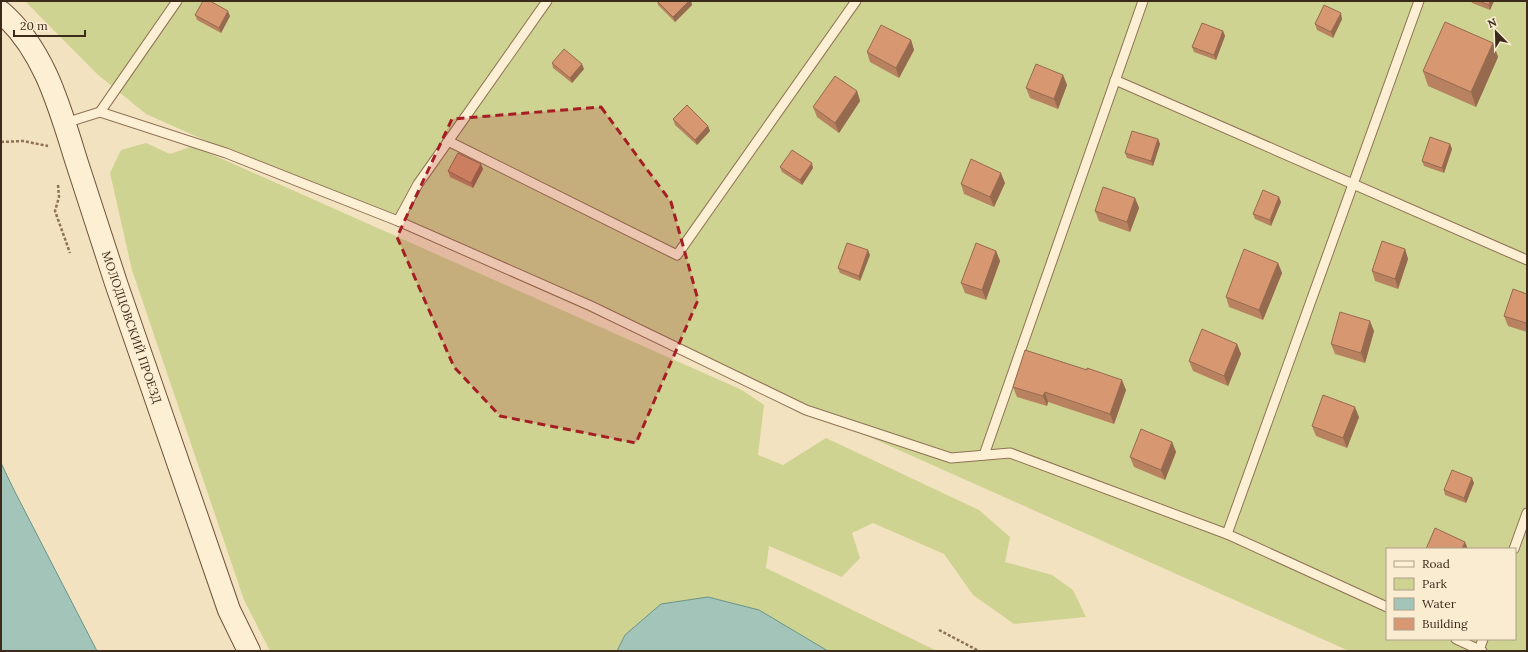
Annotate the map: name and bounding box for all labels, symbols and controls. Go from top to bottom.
scale bar [14,12,85,38]
north arrow [1476,12,1516,52]
text: N [1485,14,1499,31]
text: 20 m [20,18,48,33]
street label: МОЛОДЦОВСКИЙ ПРОЕЗД [99,249,165,405]
legend [1386,548,1516,640]
text: Road [1422,556,1450,571]
text: Park [1422,576,1448,591]
text: Water [1422,596,1457,611]
text: Building [1422,616,1468,631]

